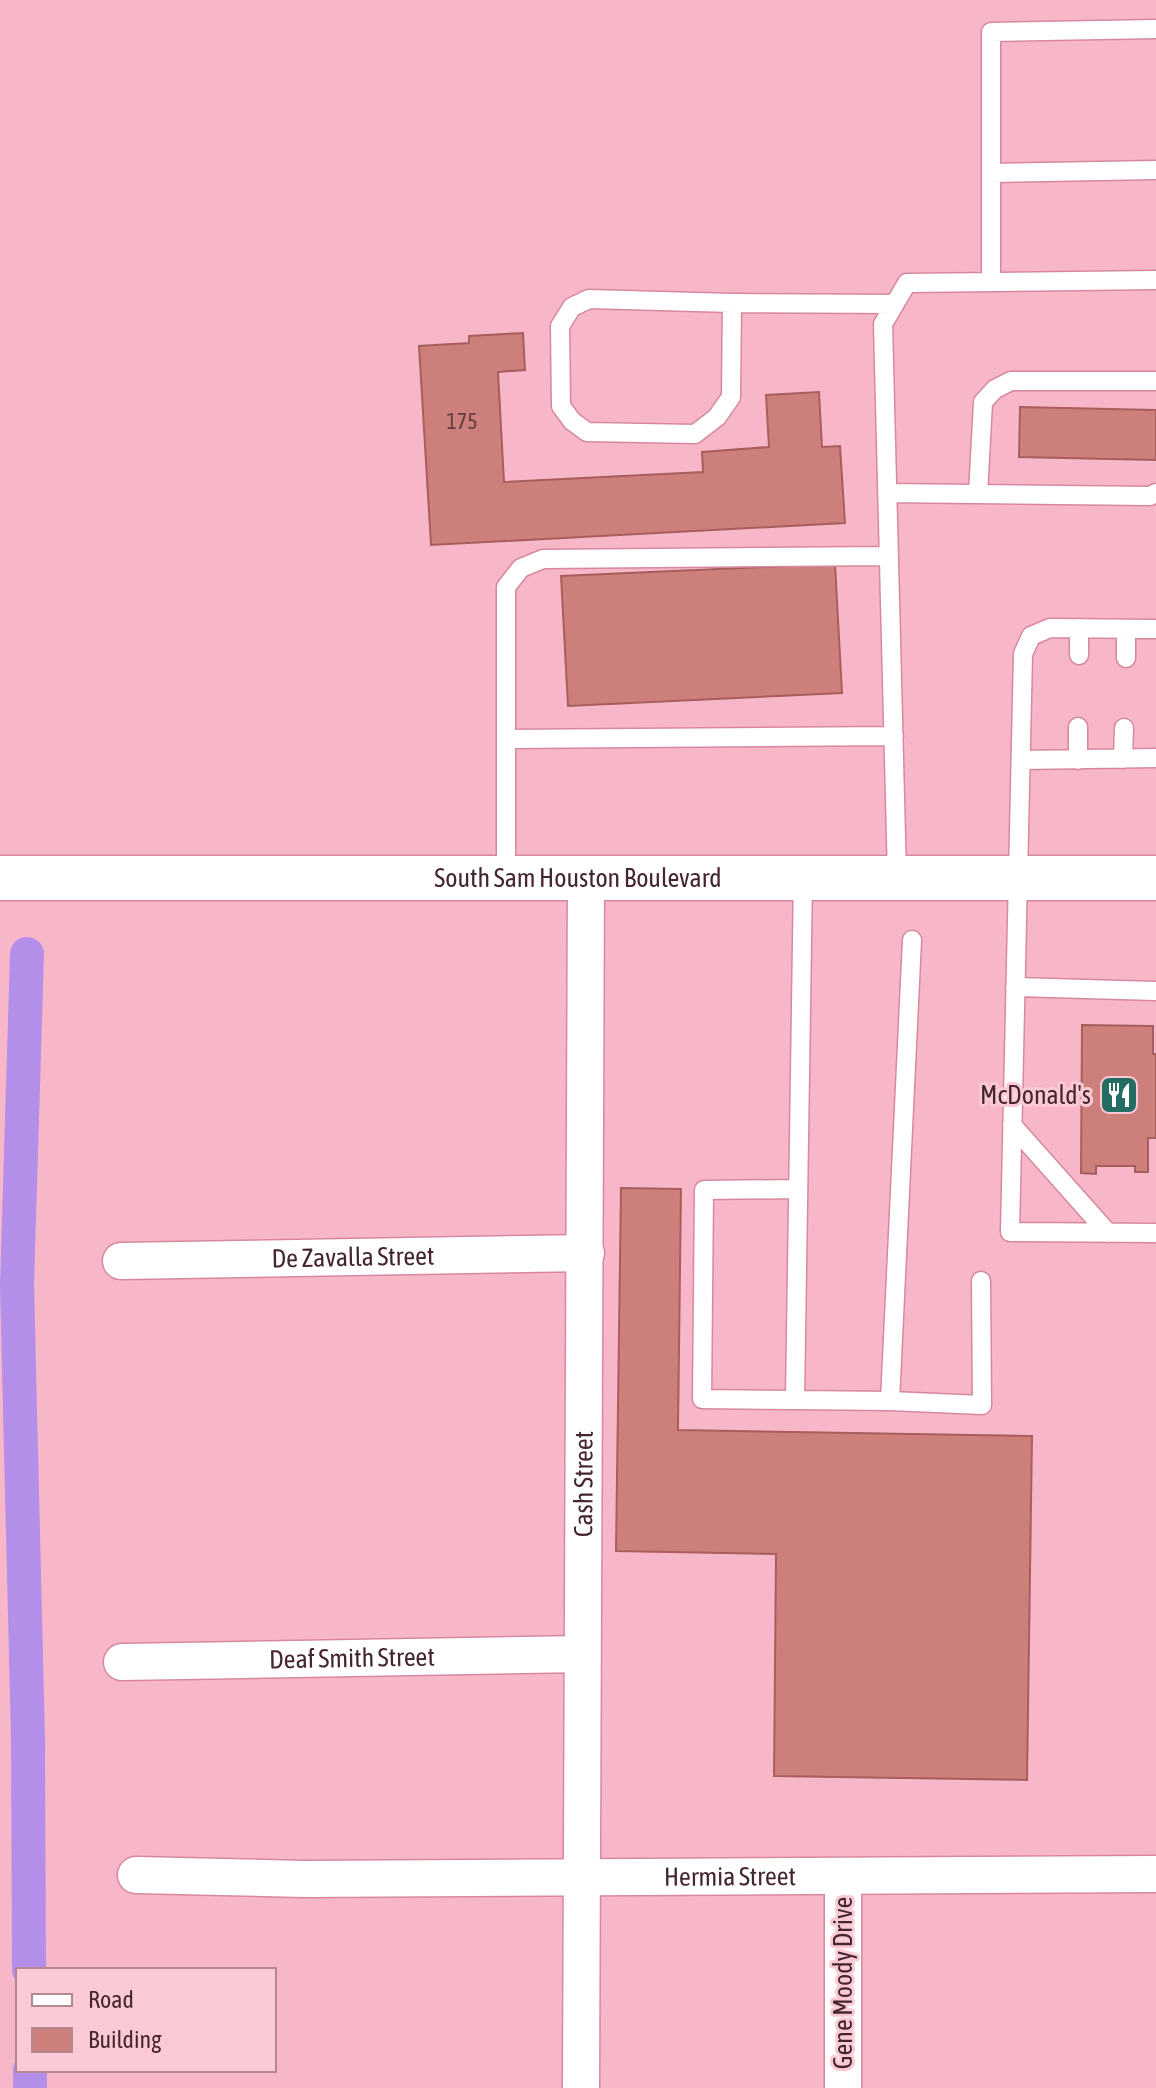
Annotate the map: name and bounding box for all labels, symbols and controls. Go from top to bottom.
house number: 175 [446,408,478,434]
street label: South Sam Houston Boulevard [434,863,722,893]
restaurant icon: McDonald's [1098,1074,1140,1116]
place label: McDonald's [980,1080,1091,1110]
street label: De Zavalla Street [271,1241,435,1273]
street label: Cash Street [568,1431,599,1537]
street label: Deaf Smith Street [269,1642,435,1674]
street label: Hermia Street [664,1861,796,1892]
street label: Gene Moody Drive [828,1897,858,2069]
legend [16,1968,276,2072]
text: Road [88,1986,134,2013]
text: Building [88,2026,162,2053]

